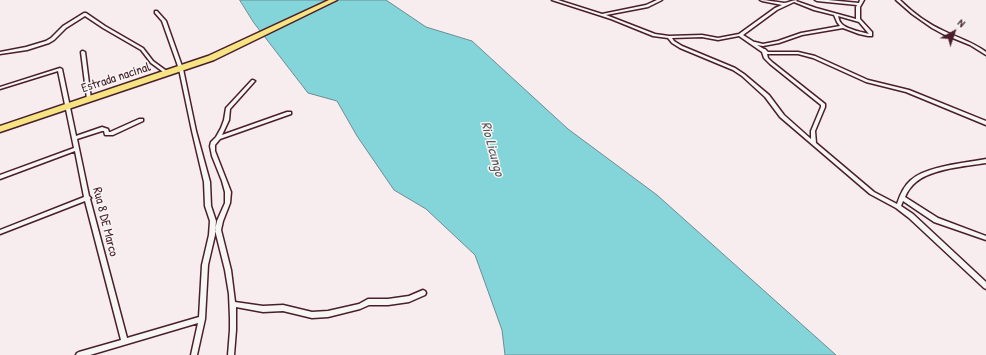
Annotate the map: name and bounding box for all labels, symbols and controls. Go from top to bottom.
north arrow [934,12,974,52]
text: N [955,16,968,30]
street label: Estrada nacinal [79,59,153,97]
water label: Rio Licungo [477,120,507,178]
street label: Rua 8 DE Marco [89,186,121,258]

